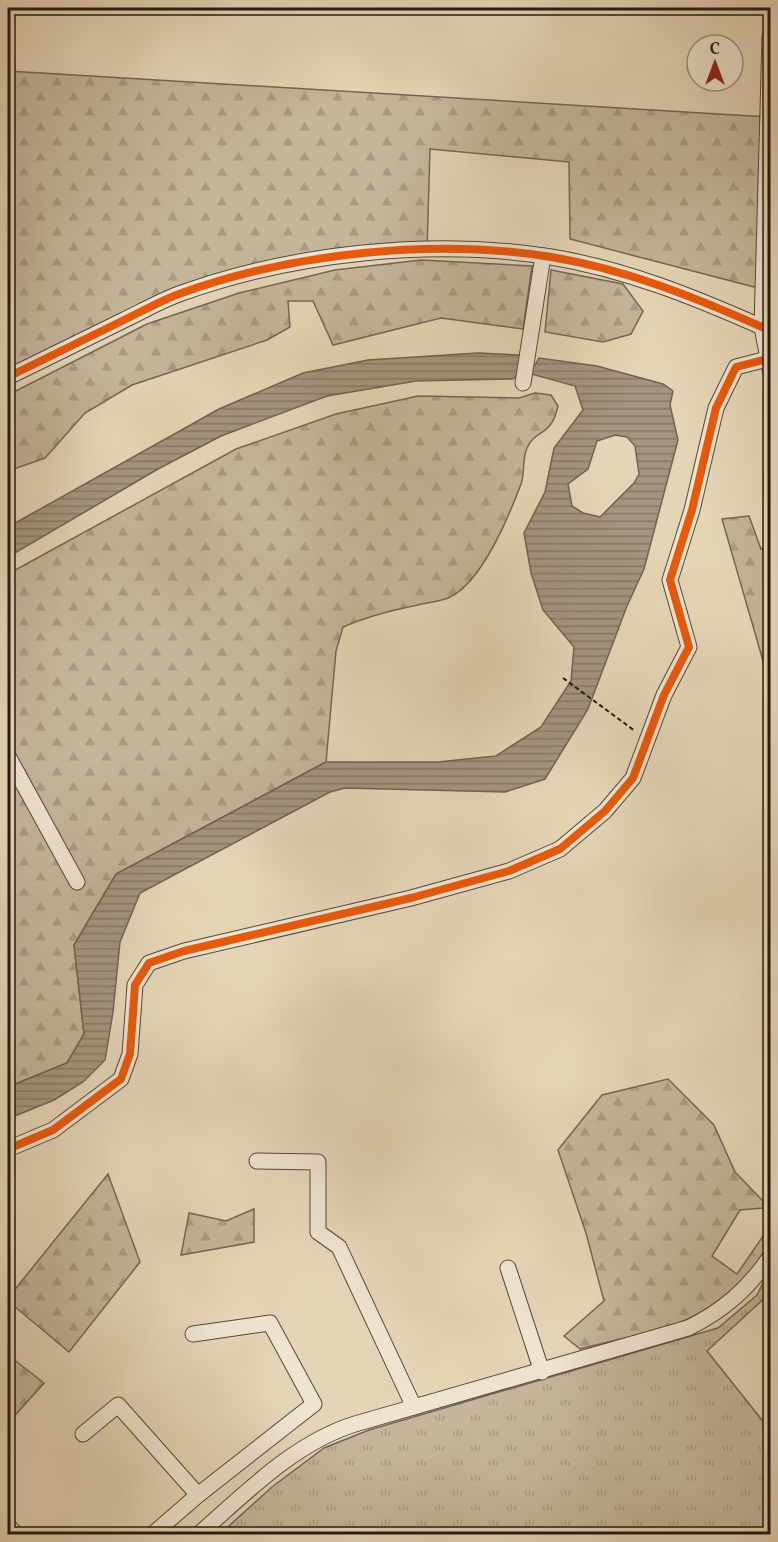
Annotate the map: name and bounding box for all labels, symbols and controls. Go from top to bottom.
north arrow [685,33,745,93]
text: С [710,39,720,61]

